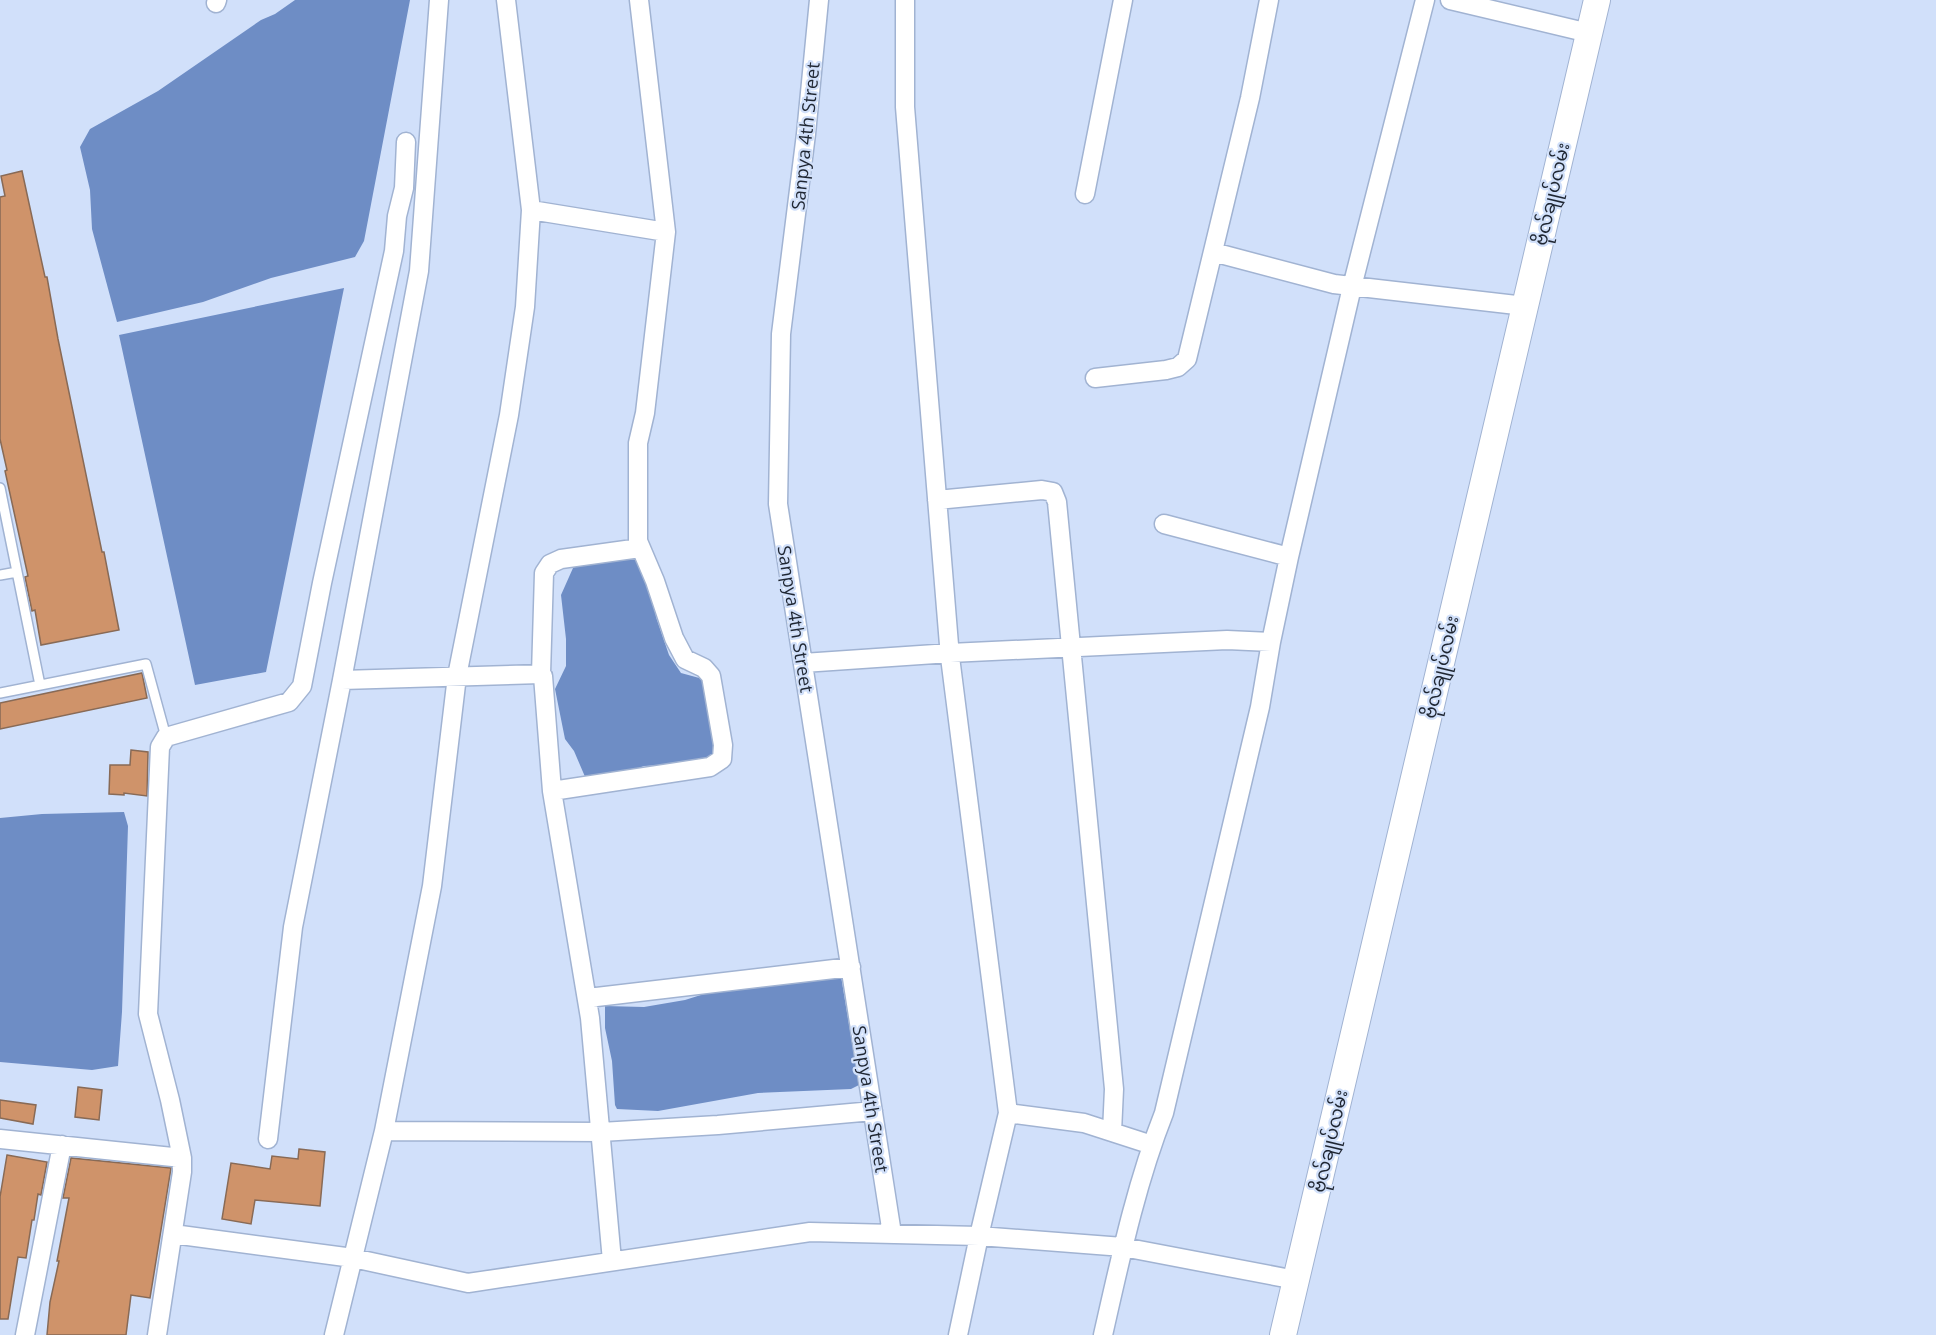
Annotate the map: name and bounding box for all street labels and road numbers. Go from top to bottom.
street label: Sanpya 4th Street [785,61,825,211]
street label: ဗိုလ်ချုပ်လမ်း [1527,140,1578,249]
street label: Sanpya 4th Street [773,544,819,694]
street label: ဗိုလ်ချုပ်လမ်း [1416,613,1467,722]
street label: Sanpya 4th Street [848,1024,894,1174]
street label: ဗိုလ်ချုပ်လမ်း [1305,1087,1356,1196]

